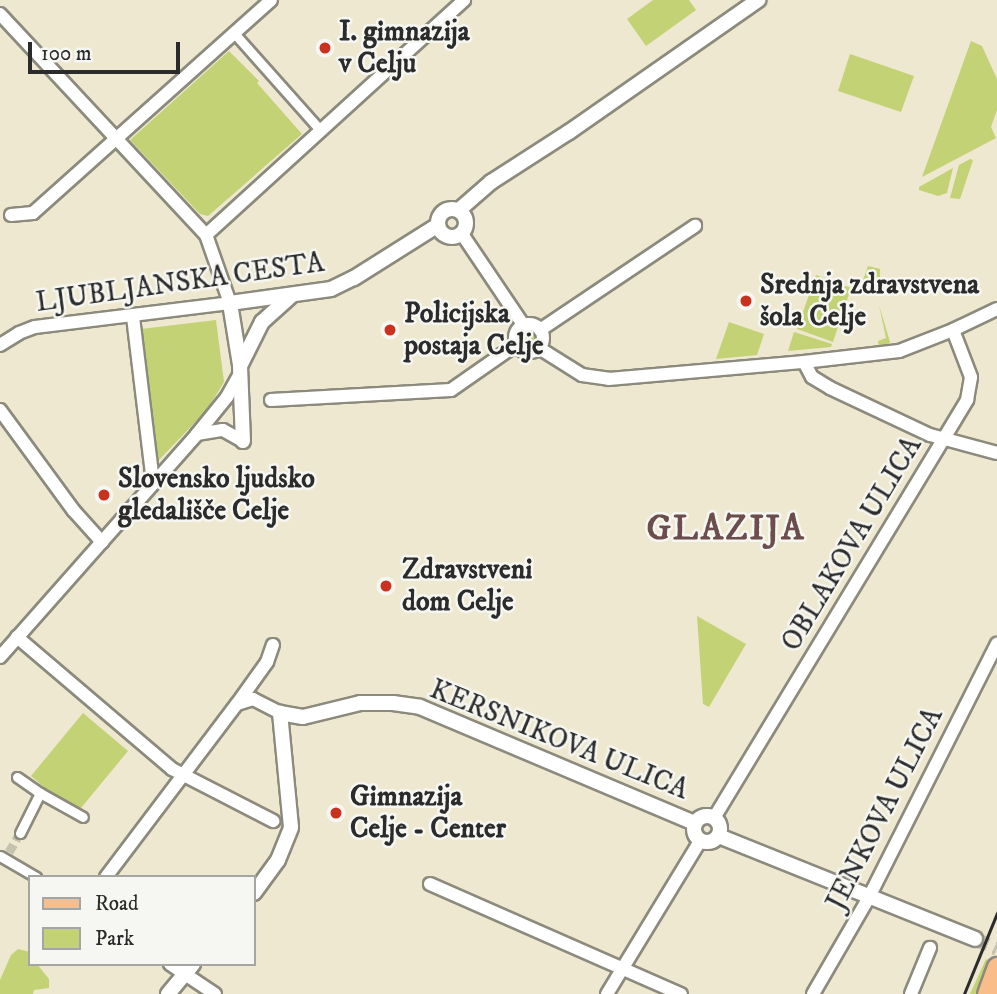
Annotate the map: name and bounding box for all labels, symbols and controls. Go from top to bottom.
place label: I. gimnazija v Celju [339,15,470,81]
scale bar [32,28,184,72]
marker: I. gimnazija v Celju [317,40,333,56]
text: 100 m [41,41,92,67]
street label: LJUBLJANSKA CESTA [34,246,326,320]
place label: Srednja zdravstvena šola Celje [760,268,979,334]
marker: Srednja zdravstvena šola Celje [738,293,754,309]
place label: Policijska postaja Celje [404,297,543,363]
marker: Policijska postaja Celje [382,322,398,338]
street label: OBLAKOVA ULICA [775,431,929,657]
place label: Slovensko ljudsko gledališče Celje [118,462,315,528]
marker: Slovensko ljudsko gledališče Celje [96,487,112,503]
district label: GLAZIJA [647,508,805,550]
place label: Zdravstveni dom Celje [402,553,533,619]
marker: Zdravstveni dom Celje [376,576,396,596]
street label: KERSNIKOVA ULICA [425,673,693,807]
street label: JENKOVA ULICA [820,702,950,916]
place label: Gimnazija Celje - Center [350,780,506,846]
marker: Gimnazija Celje - Center [328,805,344,821]
legend [28,875,256,966]
text: Road [95,891,139,917]
text: Park [95,926,134,952]

